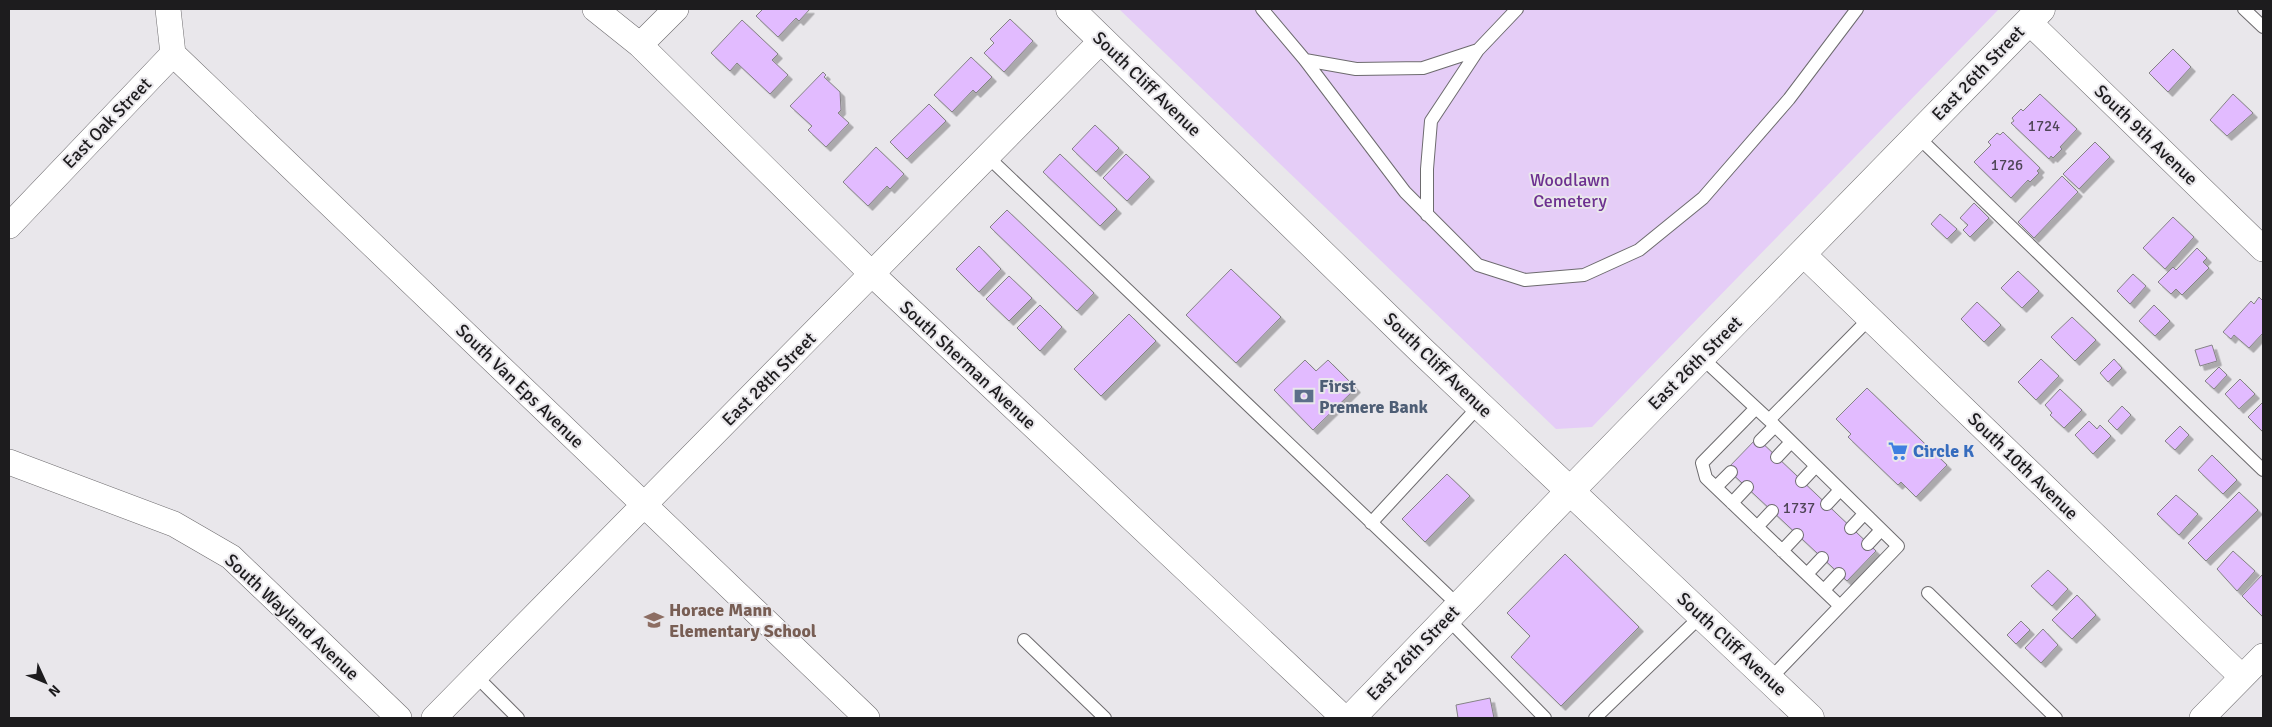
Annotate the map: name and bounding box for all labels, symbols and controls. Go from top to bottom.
street label: East 26th Street [1927,21,2029,125]
street label: South Cliff Avenue [1088,27,1206,141]
street label: East Oak Street [58,73,156,173]
street label: South 9th Avenue [2090,80,2202,190]
house number: 1724 [2028,117,2060,135]
house number: 1726 [1991,156,2023,174]
park label: Woodlawn Cemetery [1530,169,1610,212]
street label: South Sherman Avenue [895,296,1041,434]
street label: South Cliff Avenue [1379,308,1497,422]
street label: East 26th Street [1643,311,1747,415]
street label: South Van Eps Avenue [451,319,589,453]
street label: East 28th Street [717,327,821,431]
place label: First Premere Bank [1319,375,1429,418]
bank icon: First Premere Bank [1293,385,1315,407]
street label: South 10th Avenue [1963,408,2083,524]
supermarket icon: Circle K [1887,440,1909,462]
place label: Circle K [1913,440,1975,462]
house number: 1737 [1783,499,1815,517]
street label: South Wayland Avenue [220,549,364,685]
street label: South Cliff Avenue [1673,588,1791,700]
place label: Horace Mann Elementary School [669,599,817,642]
street label: East 26th Street [1362,601,1464,705]
school or university icon: Horace Mann Elementary School [643,609,665,631]
north arrow [20,657,70,707]
text: N [44,681,63,700]

